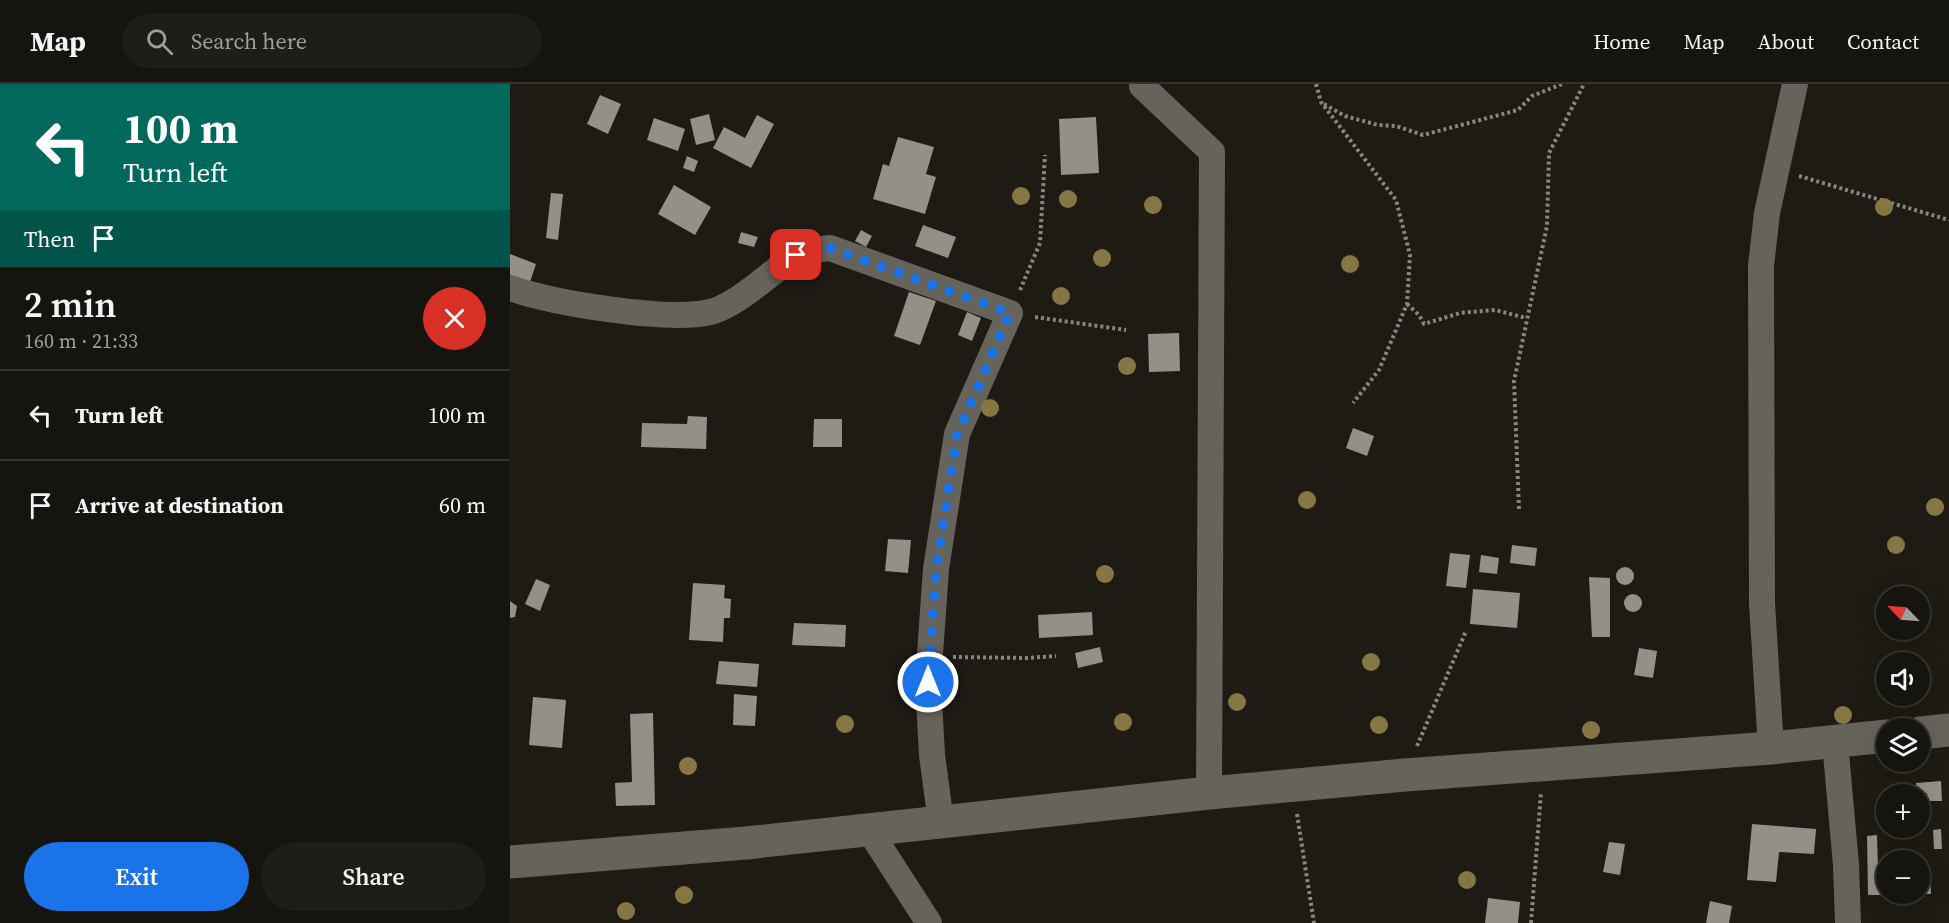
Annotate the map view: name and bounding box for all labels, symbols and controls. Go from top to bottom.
search box [122,14,542,68]
text: Map [30,22,86,60]
icon: search [143,25,176,58]
text: Search here [191,26,307,56]
text: Home [1593,27,1651,56]
text: Map [1684,27,1725,56]
text: About [1758,27,1814,56]
text: Contact [1847,27,1919,56]
text: 100 m [123,99,238,157]
icon: left [24,108,102,186]
text: Turn left [123,154,227,191]
icon: arrive [87,222,120,255]
text: Then [24,224,75,254]
pin [770,229,821,280]
icon: arrive [779,238,812,271]
text: 2 min [24,280,116,329]
button: close [423,287,486,350]
text: 160 m · 21:33 [24,327,138,355]
icon: left [24,399,57,432]
text: Turn left [75,400,163,430]
text: 100 m [428,400,486,430]
icon: arrive [24,489,57,522]
text: Arrive at destination [75,490,284,520]
text: 60 m [439,490,486,520]
north arrow [1876,586,1930,640]
map controls [1876,586,1930,904]
position arrow [896,650,960,714]
button: sound [1876,652,1930,706]
button: layers [1876,718,1930,772]
button: + [1876,784,1930,838]
button: Exit [24,842,249,911]
button: Share [261,842,486,911]
button: − [1876,850,1930,904]

